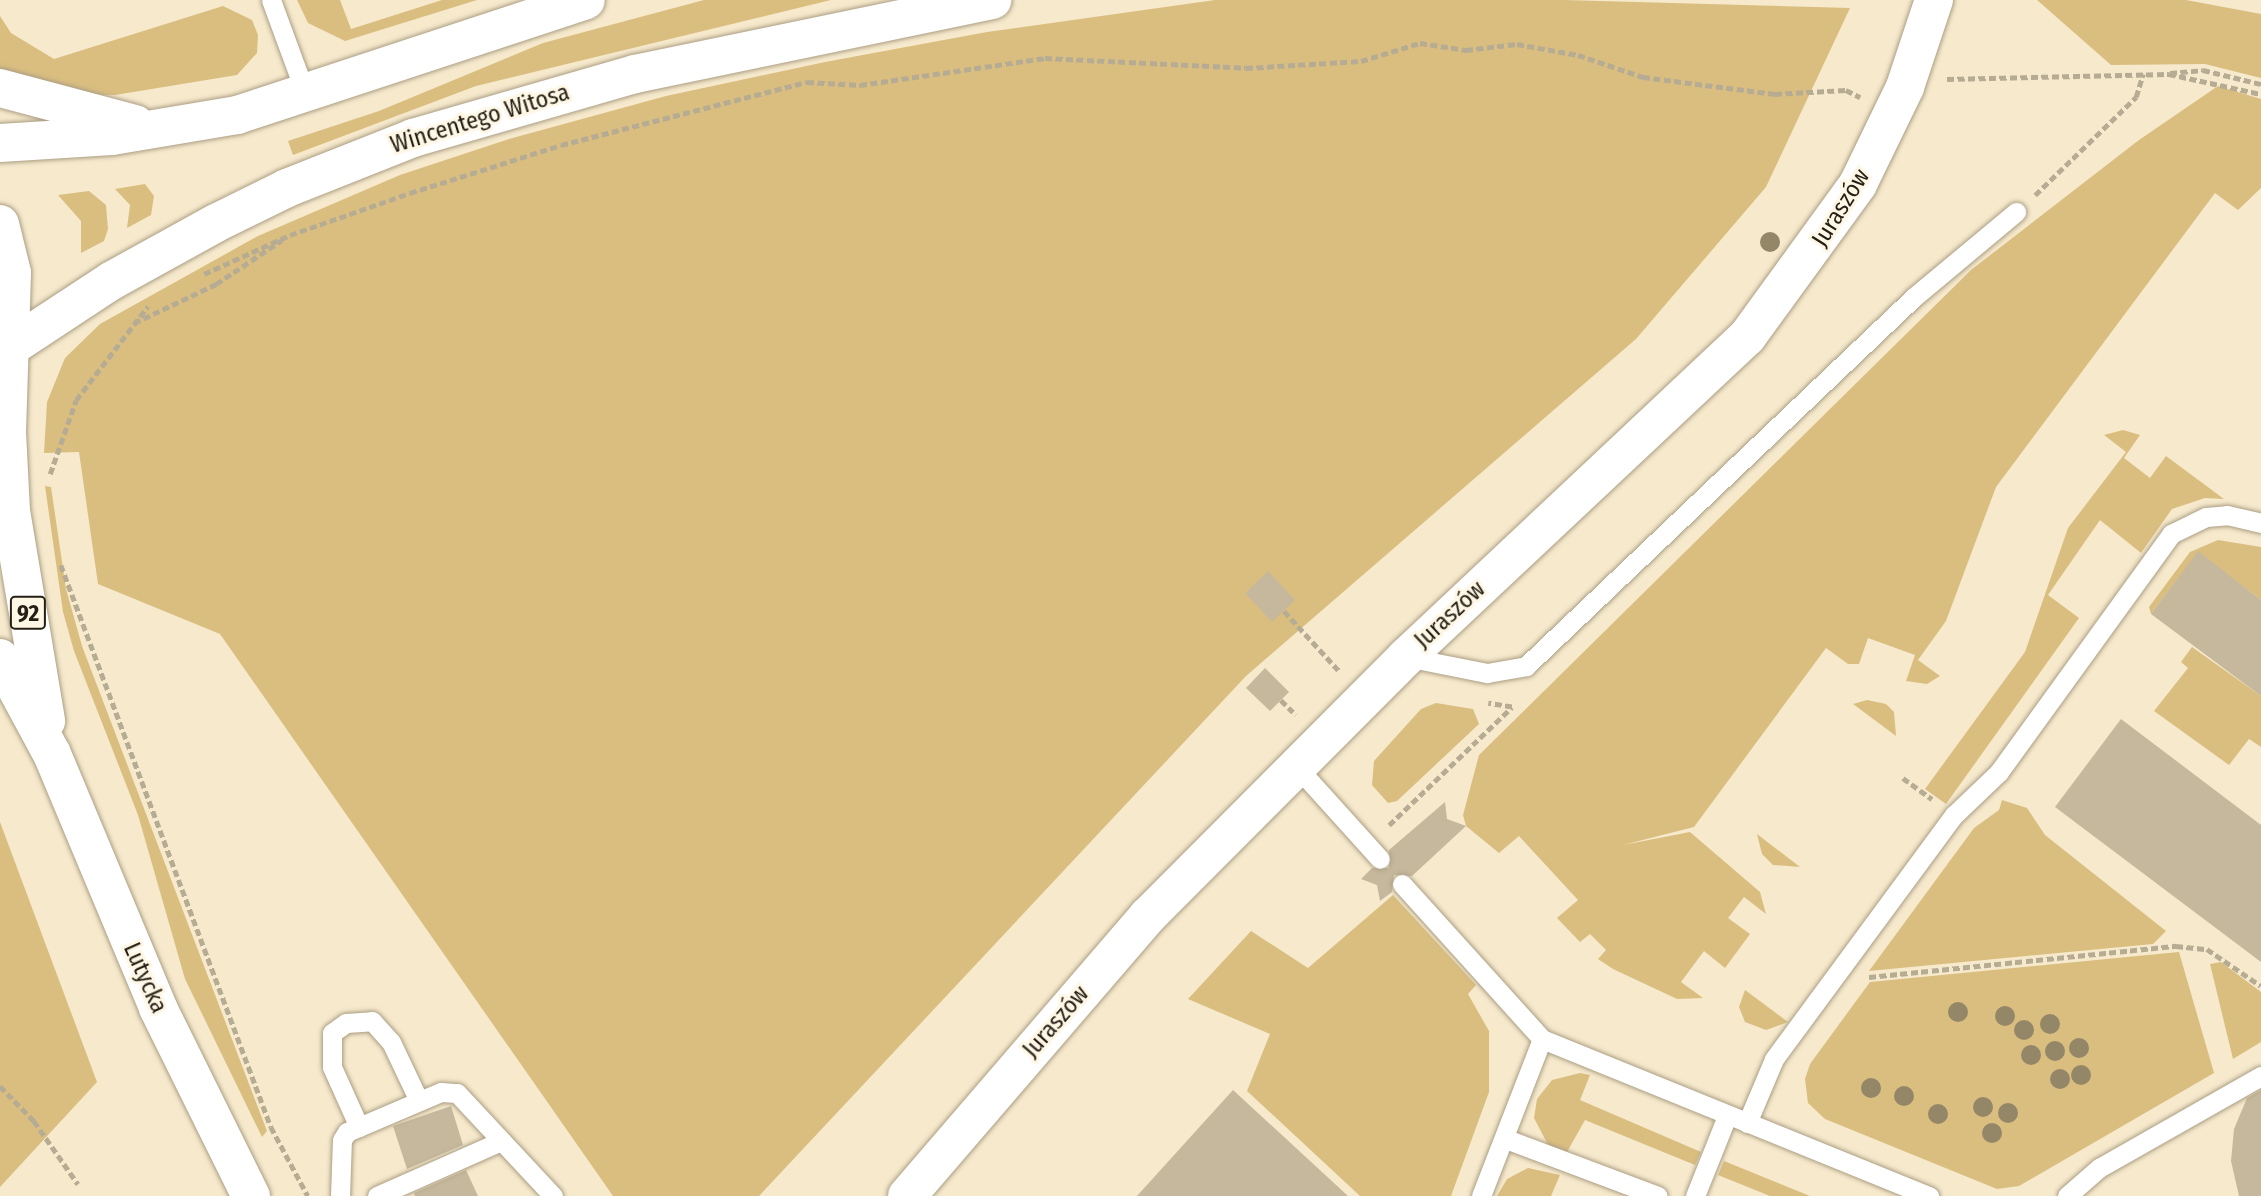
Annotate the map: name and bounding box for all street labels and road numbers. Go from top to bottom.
street label: Wincentego Witosa [387,78,573,160]
street label: Juraszów [1806,164,1876,252]
street label: Juraszów [1409,575,1491,655]
road number: 92 [9,594,47,632]
street label: Lutycka [117,938,173,1018]
street label: Juraszów [1017,980,1095,1064]

